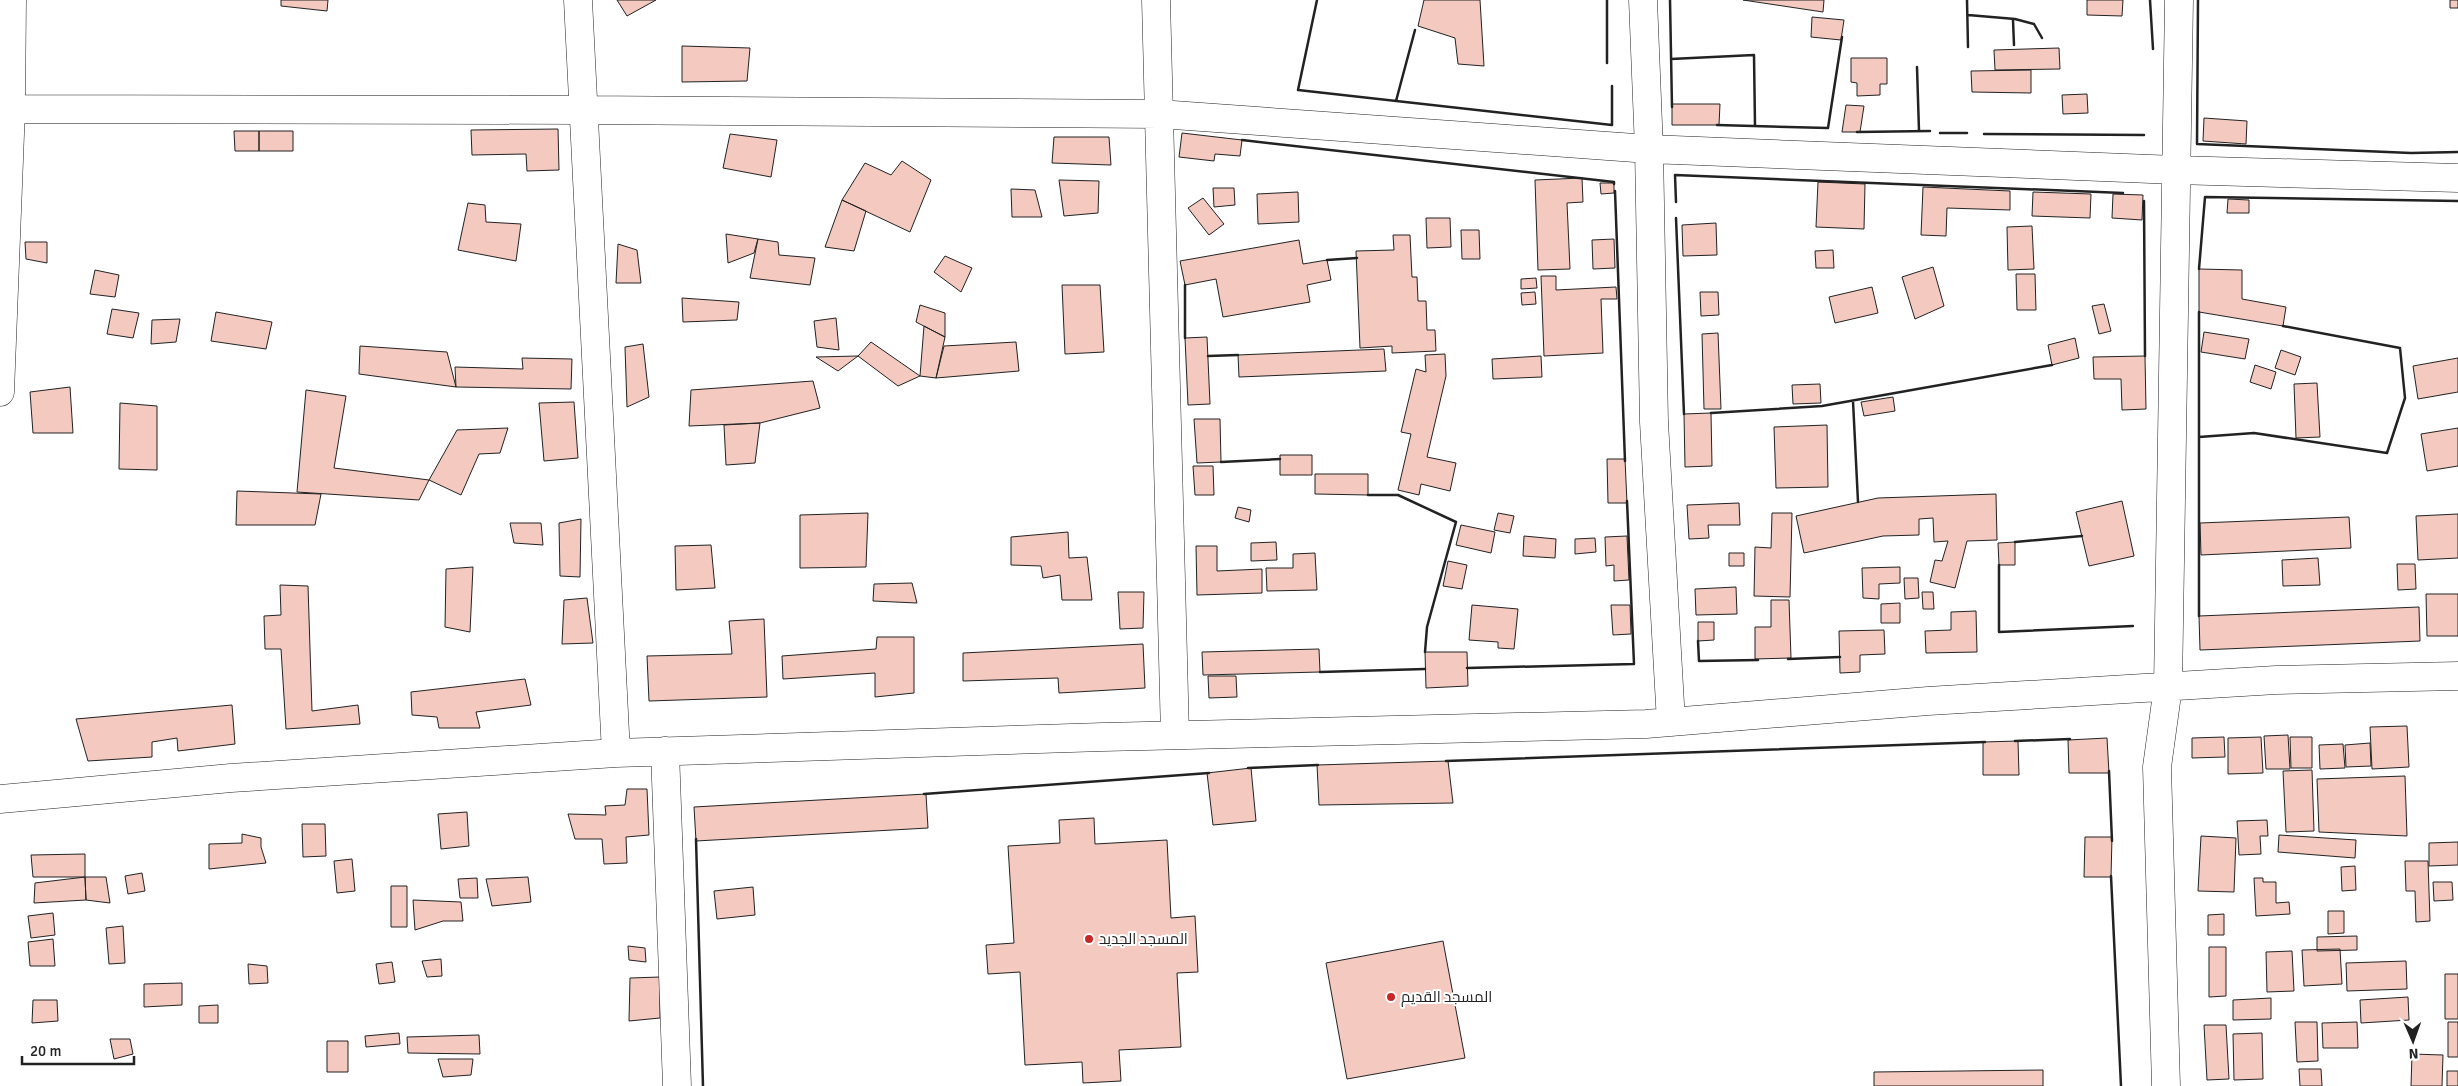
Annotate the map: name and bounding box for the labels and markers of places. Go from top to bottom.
place label: المسجد الجديد [1099,930,1188,948]
marker: المسجد الجديد [1083,933,1095,945]
place label: المسجد القديم [1401,988,1492,1007]
marker: المسجد القديم [1385,991,1397,1003]

